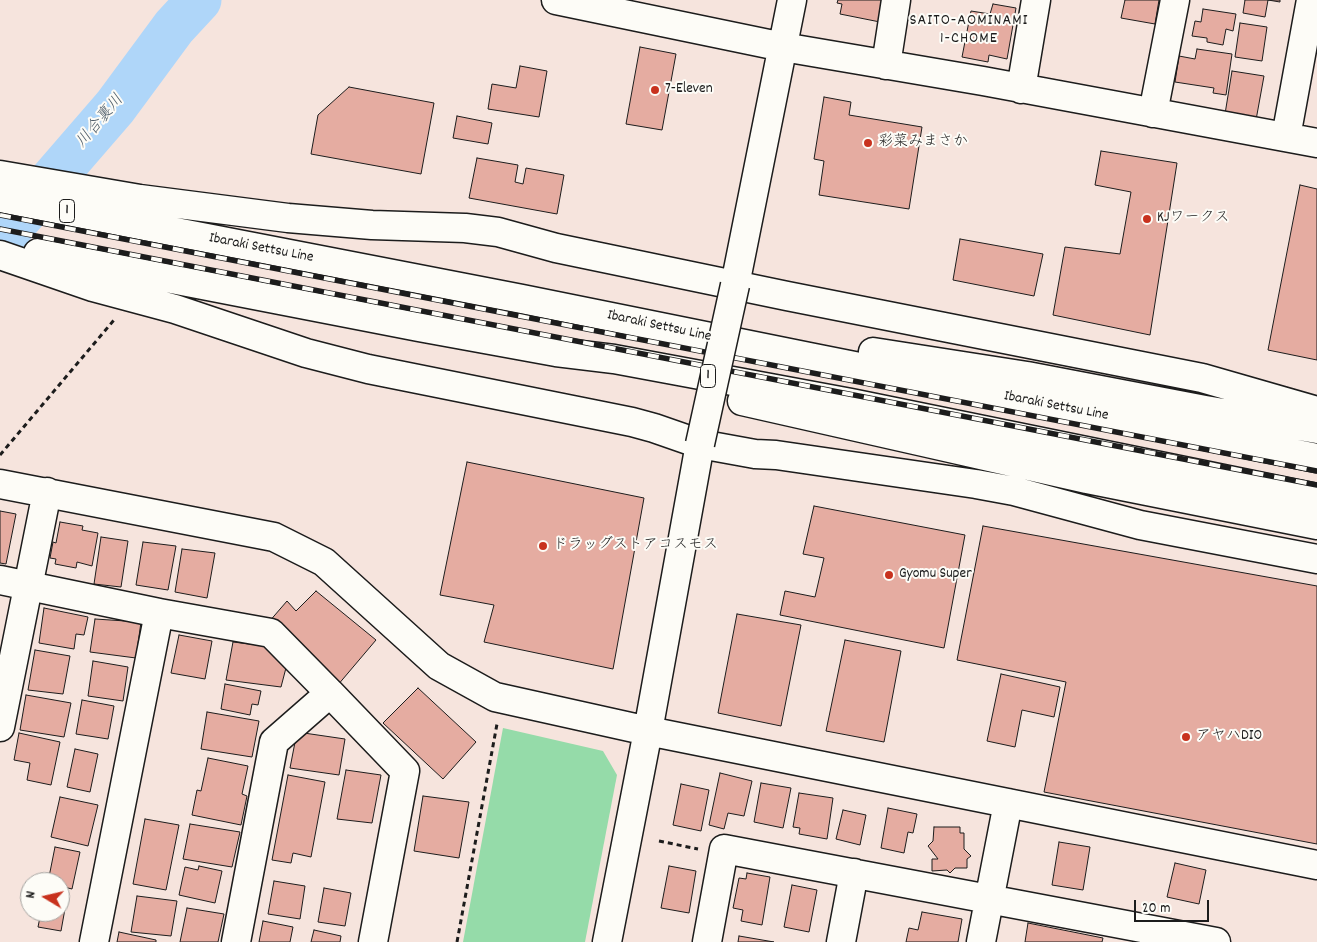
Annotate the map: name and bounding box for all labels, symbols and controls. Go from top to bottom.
district label: SAITO-AOMINAMI 1-CHOME [908,12,1030,50]
place label: 7-Eleven [665,81,713,99]
marker: 7-Eleven [649,84,661,96]
water label: 川合裏川 [73,91,129,153]
place label: 彩菜みまさか [878,134,968,152]
marker: 彩菜みまさか [862,137,874,149]
road number: 1 [60,200,74,222]
place label: KJワークス [1157,210,1229,228]
marker: KJワークス [1141,213,1153,225]
street label: Ibaraki Settsu Line [207,230,315,268]
street label: Ibaraki Settsu Line [605,307,713,347]
road number: 1 [700,364,716,388]
street label: Ibaraki Settsu Line [1002,388,1110,426]
place label: ドラッグストアコスモス [553,537,718,555]
marker: ドラッグストアコスモス [537,540,549,552]
place label: Gyomu Super [899,566,972,584]
marker: Gyomu Super [883,569,895,581]
place label: アヤハDIO [1196,728,1262,746]
marker: アヤハDIO [1180,731,1192,743]
north arrow [20,872,70,922]
text: N [21,890,42,900]
scale bar [1137,890,1212,922]
text: 20 m [1142,898,1170,920]

